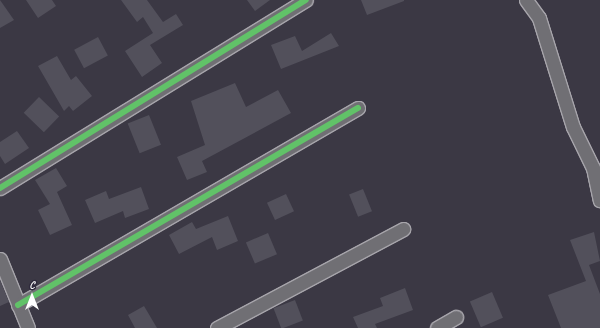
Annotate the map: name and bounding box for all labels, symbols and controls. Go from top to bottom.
north arrow [12,276,52,316]
text: С [29,277,35,291]

